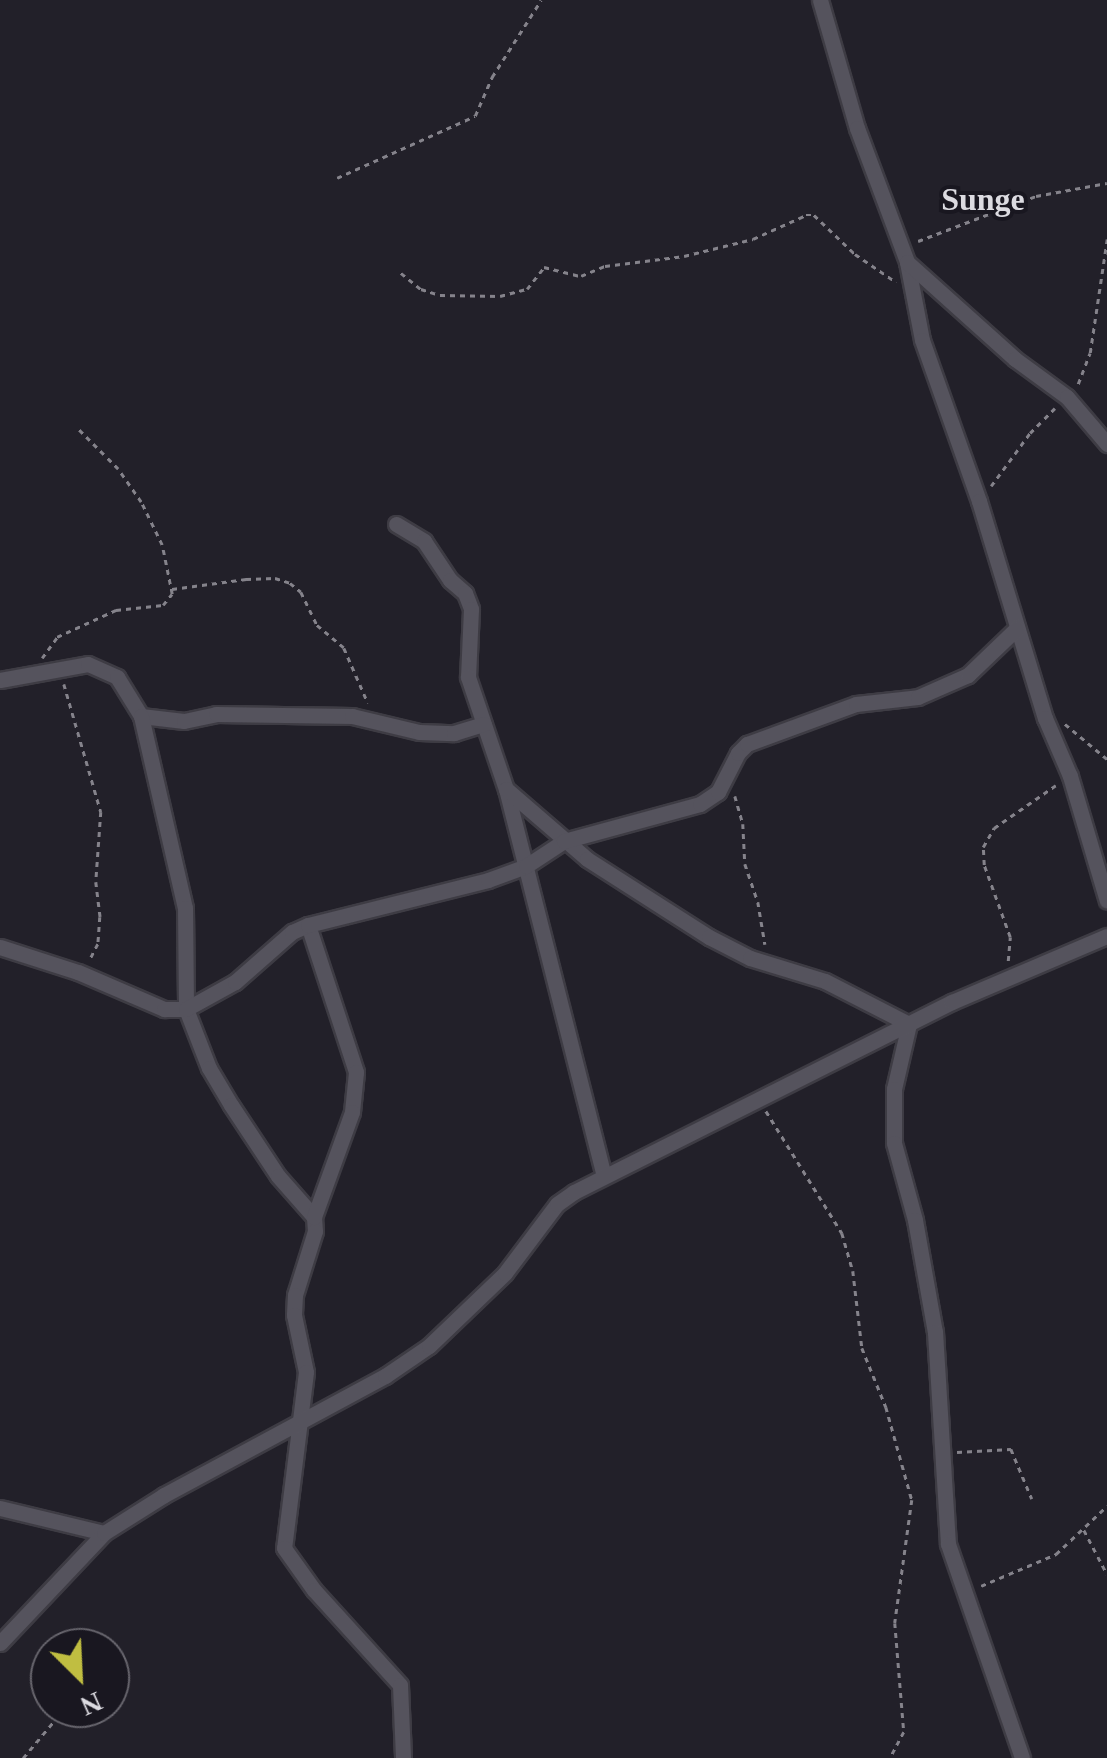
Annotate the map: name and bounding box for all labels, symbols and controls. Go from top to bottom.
district label: Sunge [941,180,1025,218]
north arrow [30,1628,130,1728]
text: N [76,1686,107,1722]

